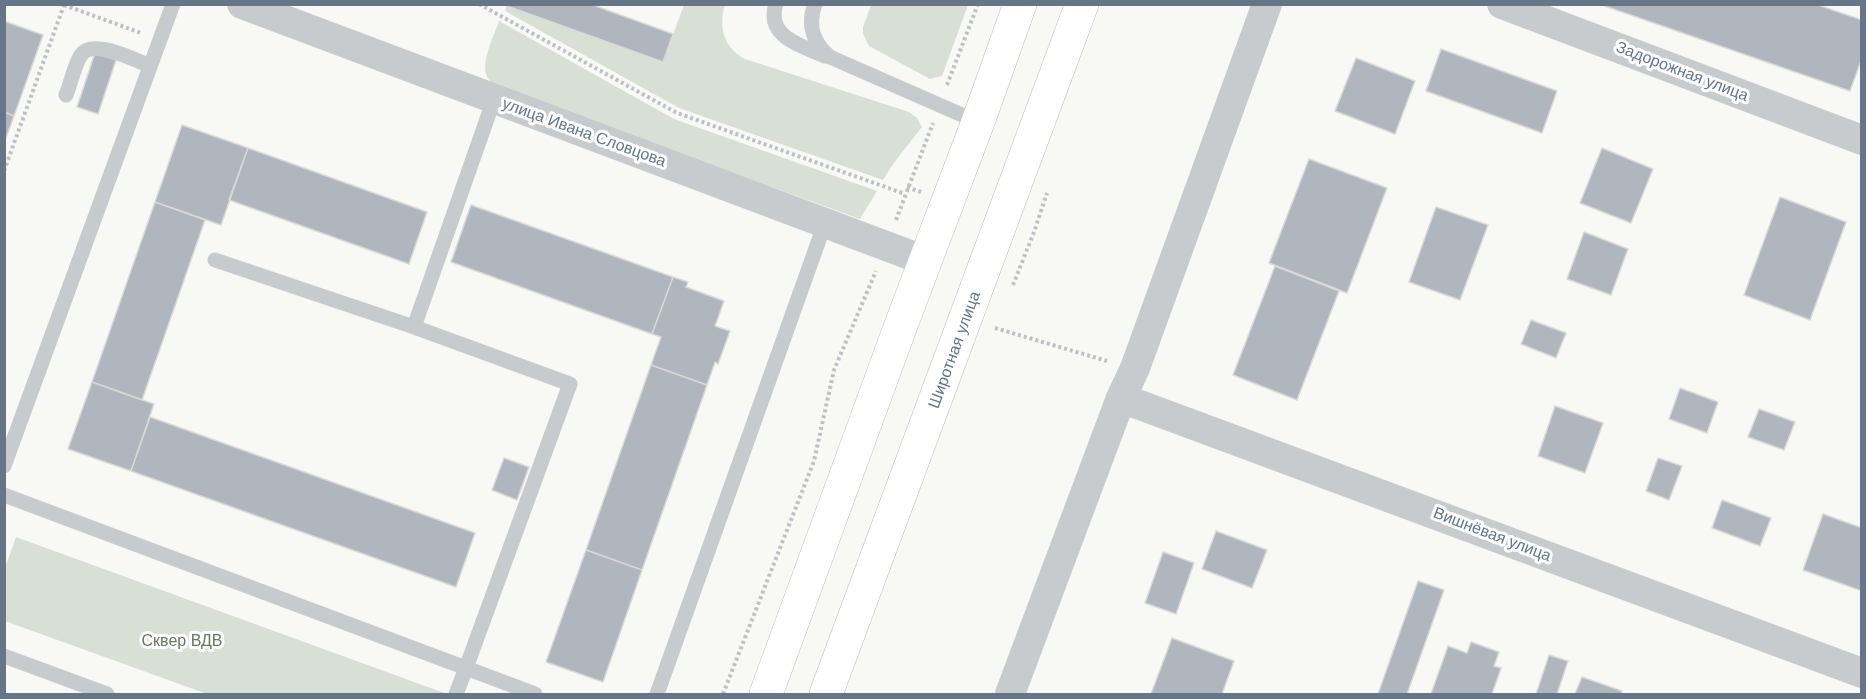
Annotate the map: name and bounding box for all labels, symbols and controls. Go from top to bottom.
street label: Задорожная улица [1613,38,1751,106]
street label: улица Ивана Словцова [499,94,669,172]
street label: Широтная улица [925,289,985,411]
street label: Вишнёвая улица [1430,504,1554,566]
park label: Сквер ВДВ [142,632,222,652]

